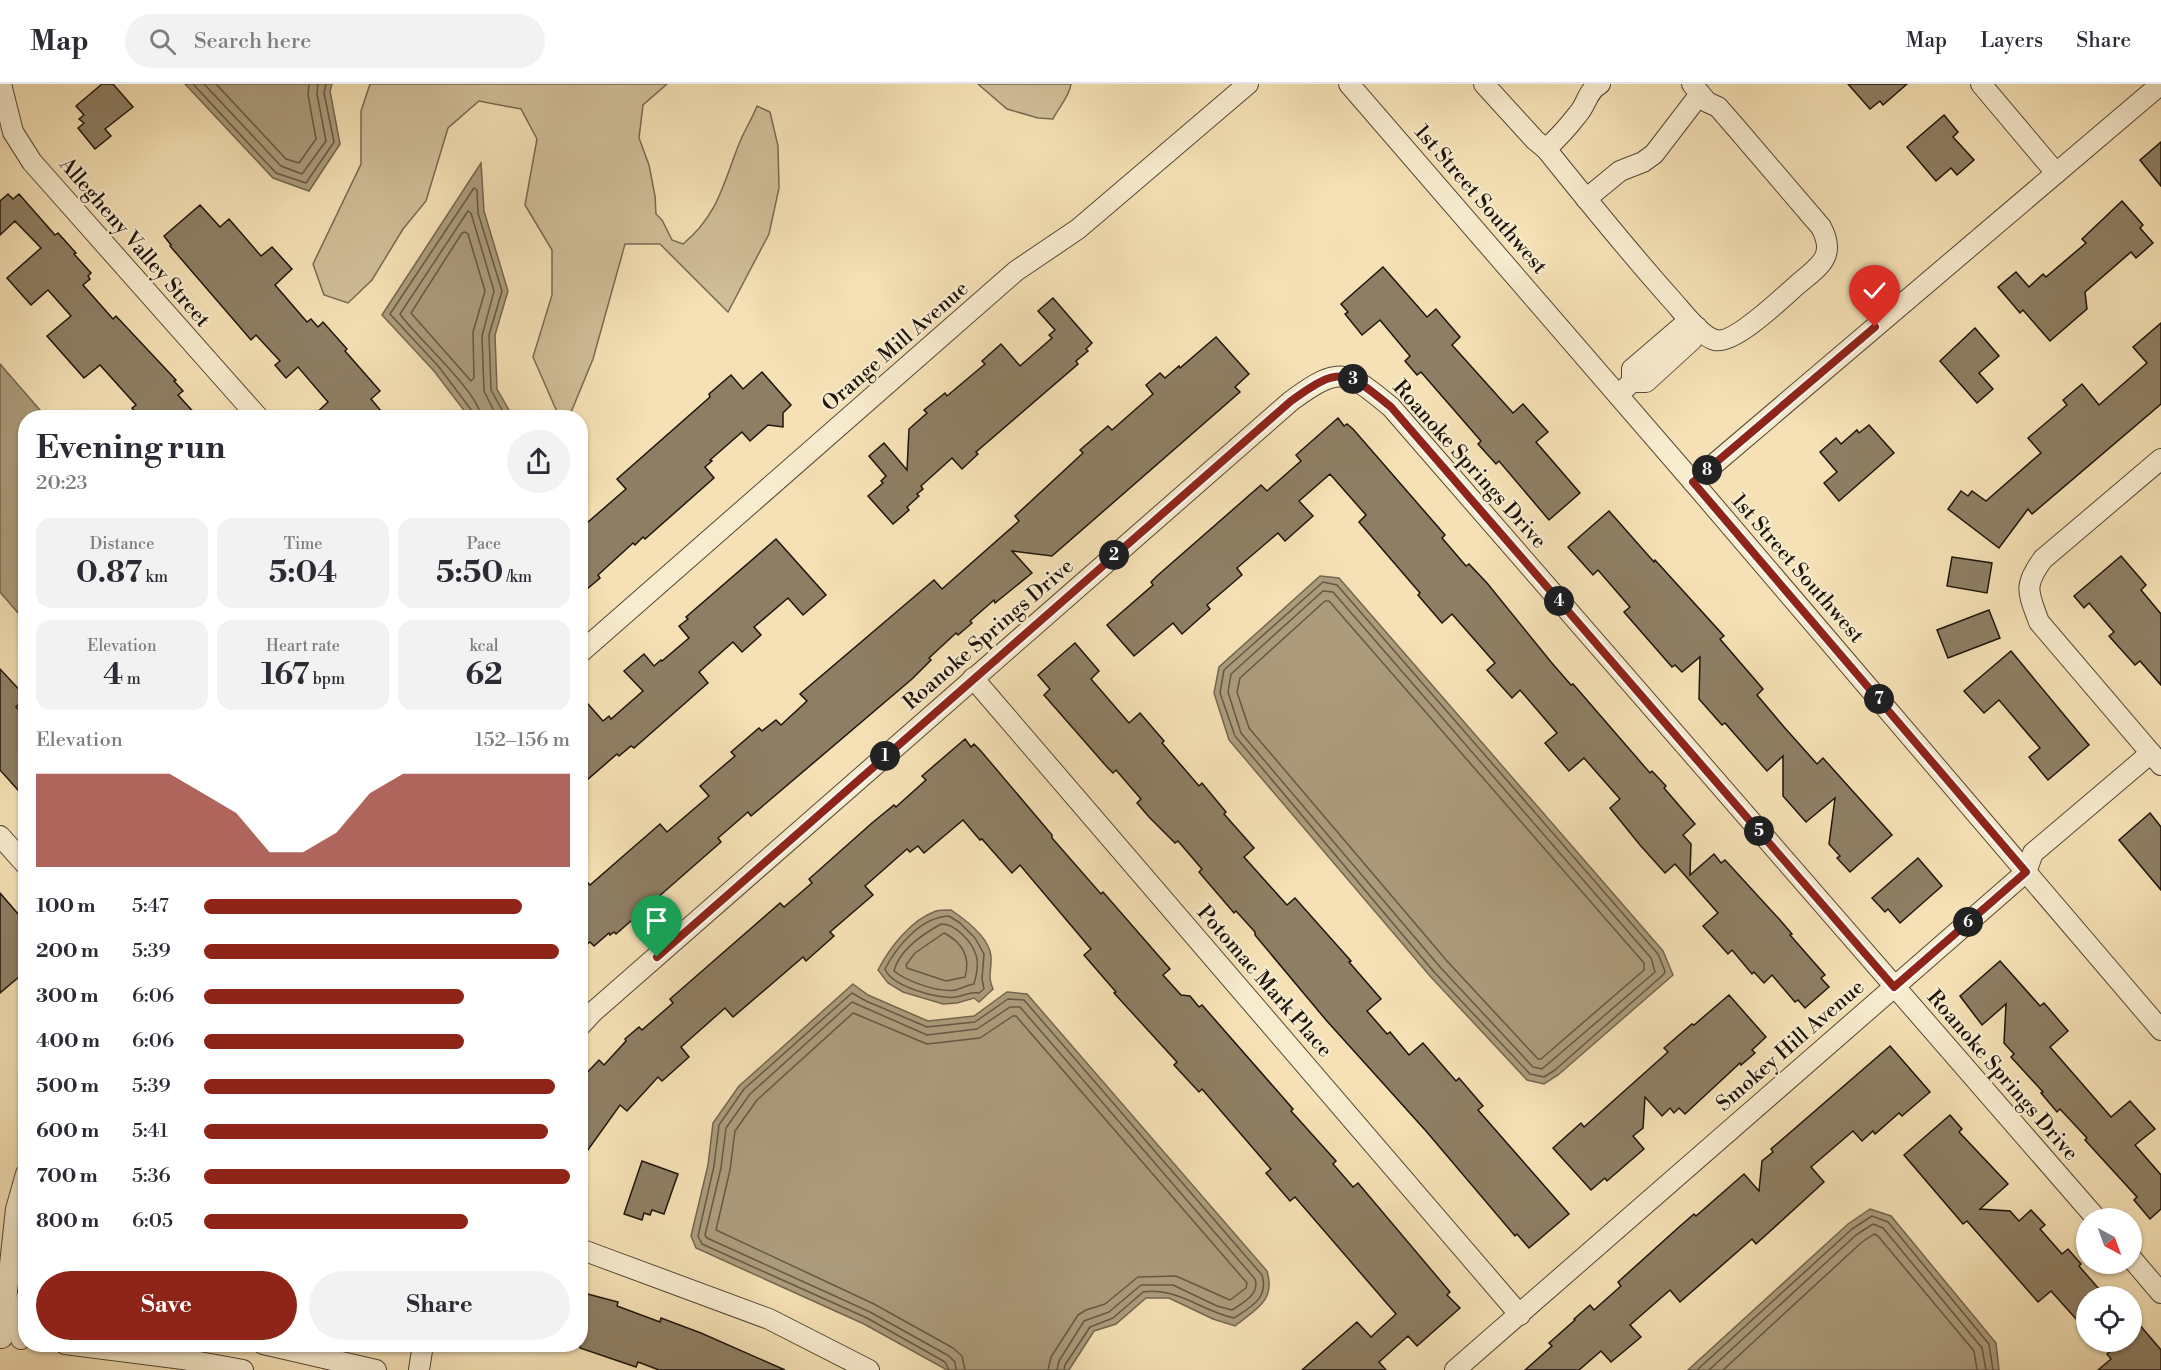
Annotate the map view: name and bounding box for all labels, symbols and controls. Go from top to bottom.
search box [125,14,545,68]
text: Map [30,24,89,59]
icon: search [146,25,179,58]
text: Search here [194,28,311,55]
text: Map [1906,28,1947,54]
text: Layers [1980,28,2043,54]
text: Share [2076,28,2131,54]
street label: 1st Street Southwest [1408,120,1552,280]
street label: Allegheny Valley Street [53,152,216,333]
pin [1849,265,1900,327]
icon: check [1858,274,1891,307]
street label: Orange Mill Avenue [817,276,974,417]
pin: 3 [1338,364,1368,394]
text: 3 [1348,369,1358,389]
street label: Roanoke Springs Drive [1387,375,1552,554]
text: Evening run [36,428,225,469]
button: share [507,430,570,493]
pin: 8 [1692,455,1722,485]
text: 8 [1702,460,1712,480]
text: 20:23 [36,471,88,496]
street label: 1st Street Southwest [1725,489,1869,649]
text: Distance [90,534,154,554]
text: Time [284,534,322,554]
text: Pace [467,534,501,554]
pin: 2 [1099,540,1129,570]
text: 2 [1109,545,1119,565]
street label: Roanoke Springs Drive [898,553,1079,716]
text: 0.87 [76,554,142,592]
text: 5:04 [269,554,337,592]
text: 5:50 [436,554,503,592]
text: km [142,567,168,587]
text: /km [503,567,532,587]
pin: 4 [1544,586,1574,616]
text: 4 [1554,591,1564,611]
text: Elevation [87,636,157,656]
text: Heart rate [266,636,340,656]
text: kcal [469,636,499,656]
text: 4 [103,656,123,694]
text: 167 [261,656,309,694]
text: 62 [465,656,503,694]
text: m [123,669,141,689]
text: bpm [309,669,345,689]
pin: 7 [1864,684,1894,714]
text: 7 [1874,689,1884,709]
text: Elevation [36,728,123,753]
text: 152–156 m [475,728,570,753]
pin: 1 [870,741,900,771]
text: 1 [881,746,889,766]
pin: 5 [1744,816,1774,846]
text: 5 [1754,821,1764,841]
text: 100 m [36,894,95,919]
text: 5:47 [132,894,169,919]
pin [631,895,682,957]
street label: Potomac Mark Place [1191,900,1337,1063]
icon: arrive [640,904,673,937]
pin: 6 [1953,907,1983,937]
text: 6 [1963,912,1973,932]
text: 200 m [36,939,99,964]
text: 5:39 [132,939,171,964]
street label: Smokey Hill Avenue [1711,974,1870,1117]
text: 300 m [36,984,99,1009]
text: 6:06 [132,984,174,1009]
street label: Roanoke Springs Drive [1921,985,2084,1166]
text: 400 m [36,1029,100,1054]
text: 6:06 [132,1029,174,1054]
text: 500 m [36,1074,99,1099]
text: 5:39 [132,1074,171,1099]
text: 600 m [36,1119,99,1144]
text: 5:41 [132,1119,168,1144]
text: 700 m [36,1164,98,1189]
text: 5:36 [132,1164,171,1189]
north arrow [2076,1208,2142,1274]
map controls [2076,1208,2142,1352]
text: 800 m [36,1209,99,1234]
text: 6:05 [132,1209,173,1234]
button: Save [36,1271,297,1340]
button: Share [309,1271,570,1340]
button: locate [2076,1286,2142,1352]

